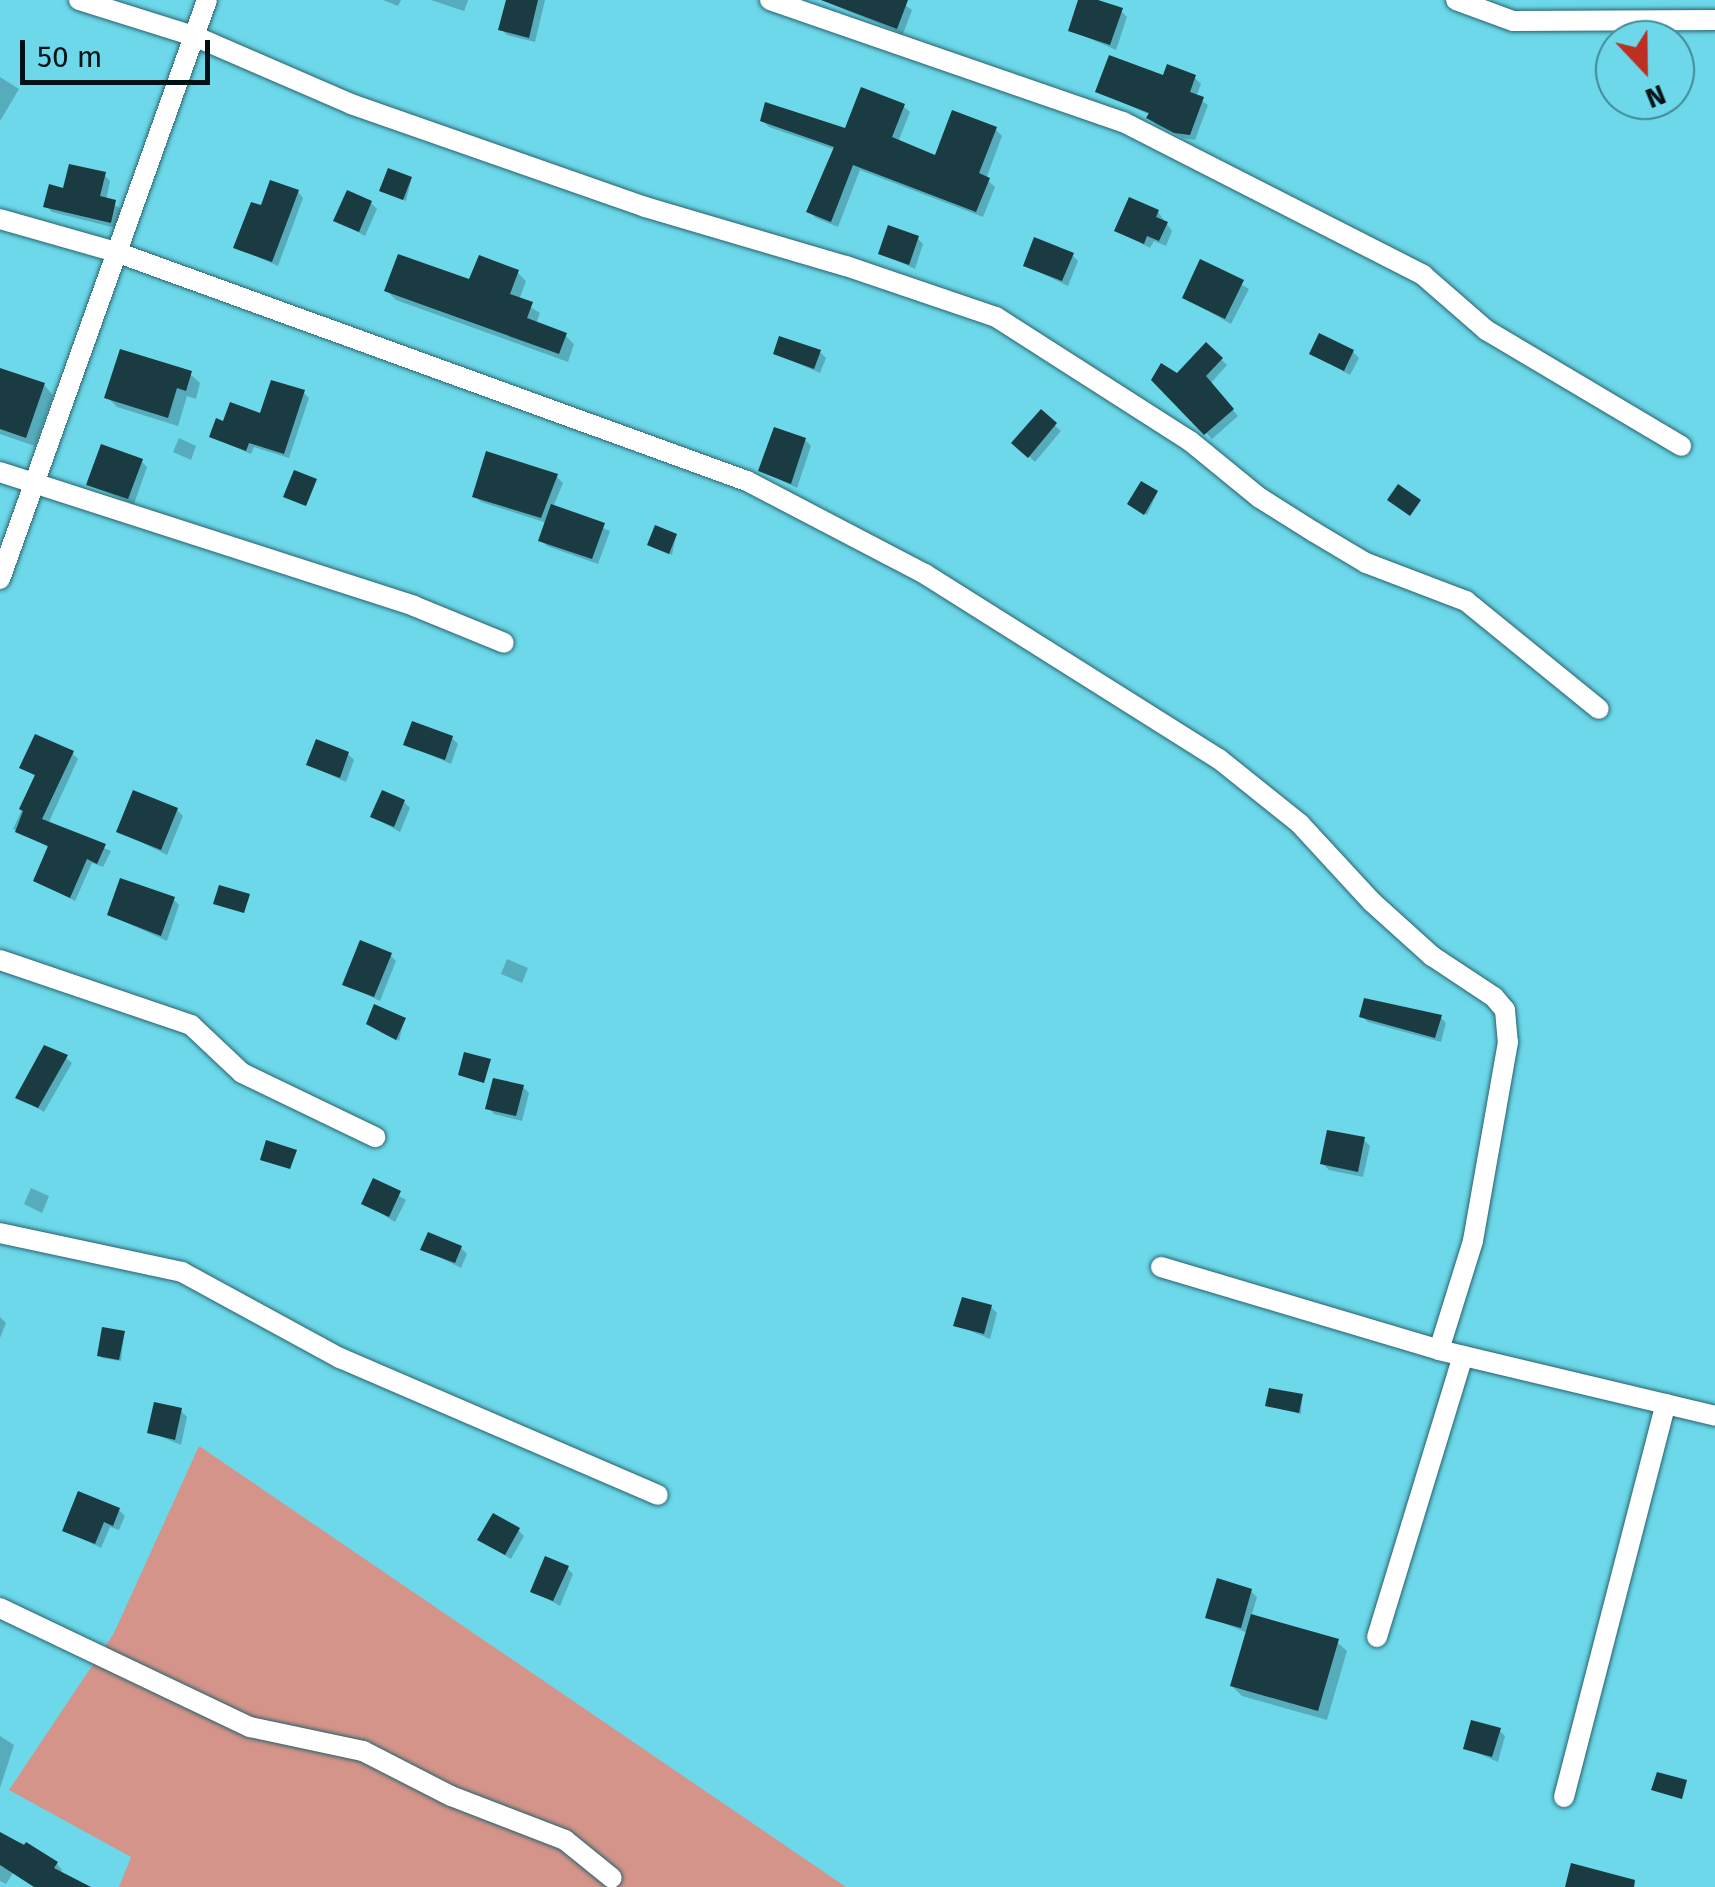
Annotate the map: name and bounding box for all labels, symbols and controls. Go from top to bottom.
scale bar [25,20,215,82]
north arrow [1595,20,1695,120]
text: 50 m [37,39,102,75]
text: N [1641,78,1670,115]

